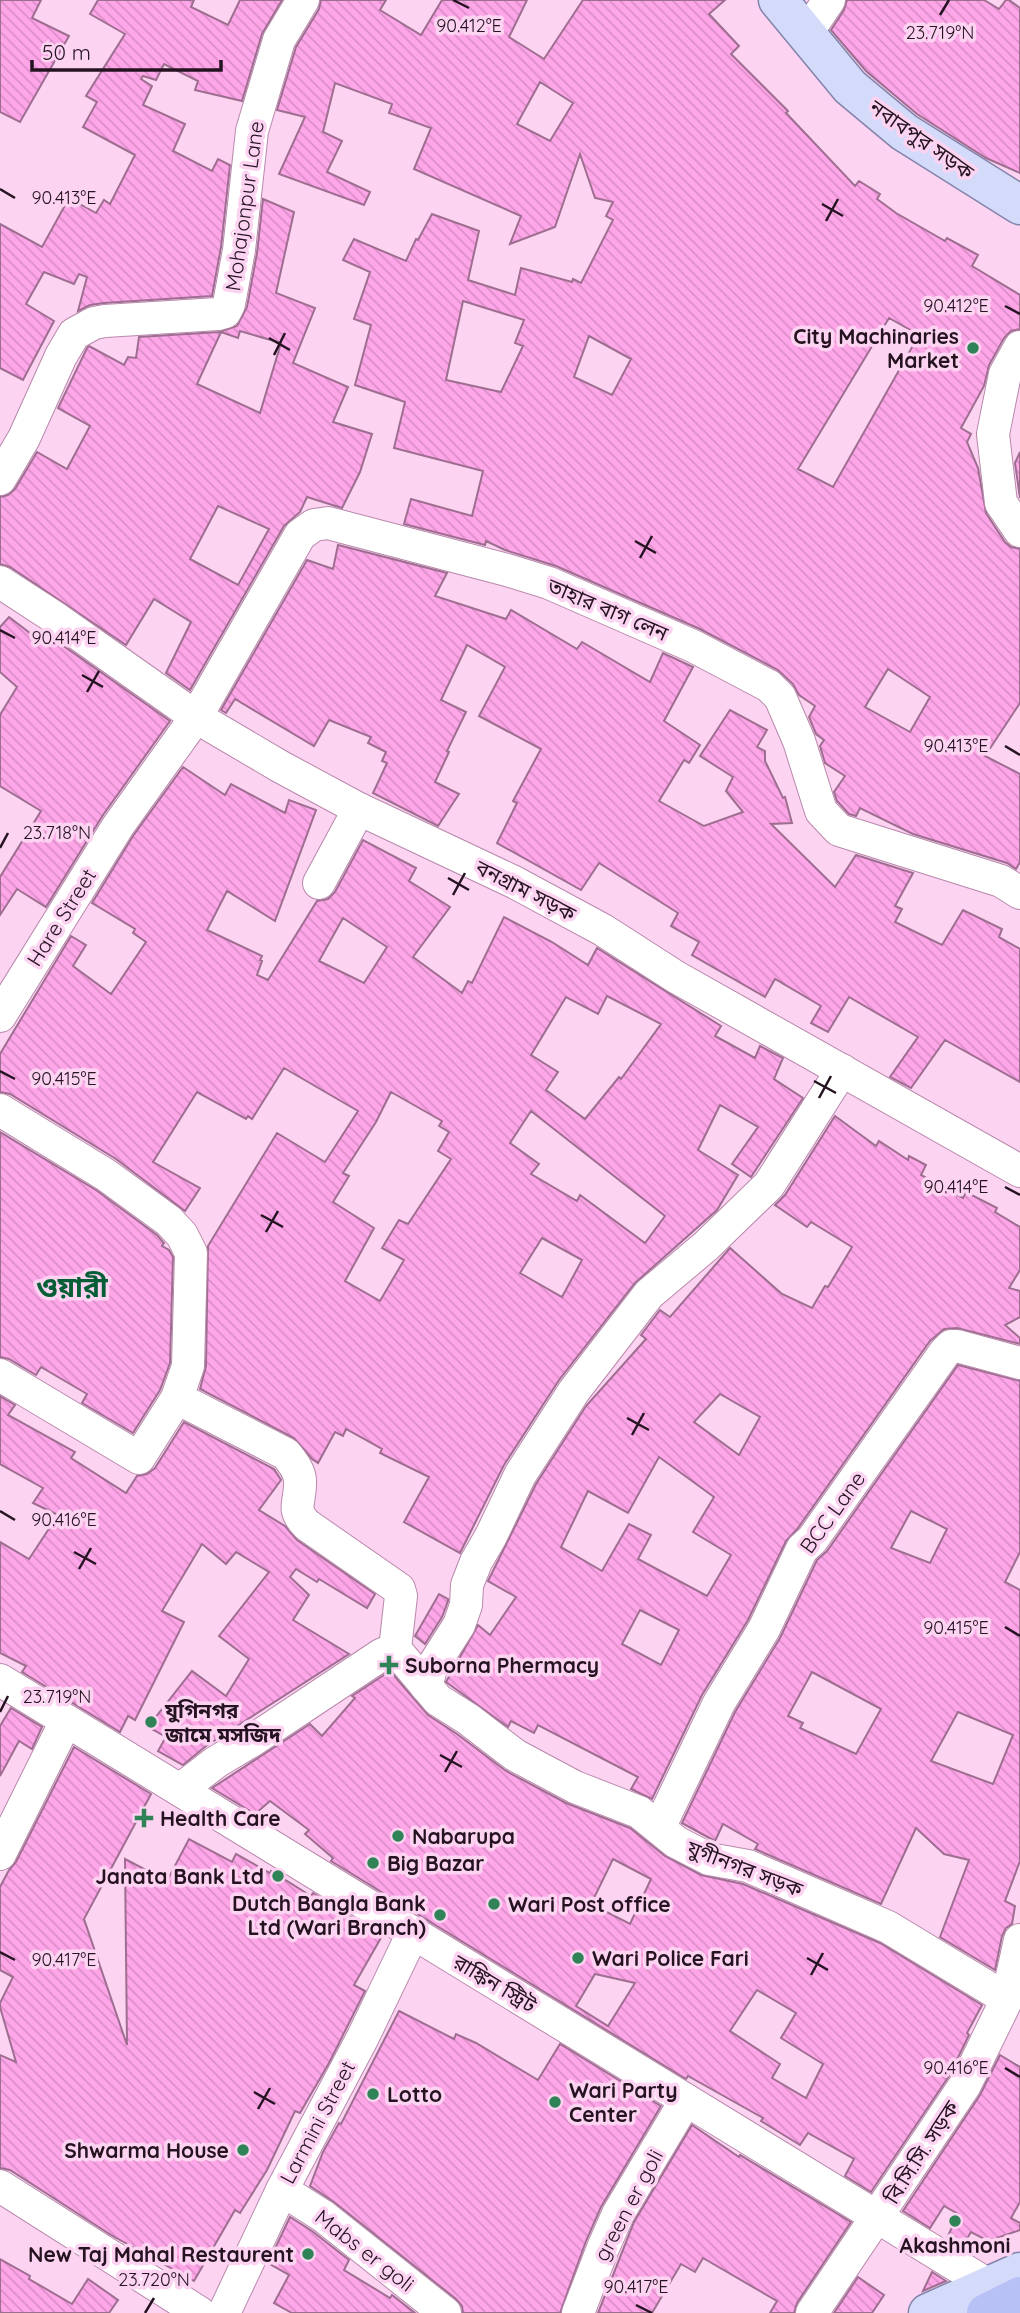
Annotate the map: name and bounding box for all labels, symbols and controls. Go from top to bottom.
text: 90.412°E [436,14,502,37]
text: 23.719°N [906,21,974,44]
scale bar [32,28,220,72]
text: 50 m [42,39,91,65]
street label: নবাবপুর সড়ক [864,93,980,185]
street label: Mohajonpur Lane [219,119,269,293]
text: 90.413°E [31,186,97,209]
text: 90.412°E [923,294,989,317]
place label: City Machinaries Market [793,323,959,373]
marker: City Machinaries Market [965,340,981,356]
street label: তাহার বাগ লেন [543,572,673,646]
text: 90.414°E [32,626,96,649]
text: 90.413°E [923,734,989,757]
text: 23.718°N [23,821,91,844]
street label: বনগ্রাম সড়ক [471,853,581,927]
street label: Hare Street [21,863,101,971]
text: 90.415°E [31,1067,97,1090]
text: 90.414°E [924,1175,988,1198]
district label: ওয়ারী [36,1269,109,1304]
street label: BCC Lane [794,1466,870,1558]
text: 90.416°E [31,1508,97,1531]
text: 90.415°E [923,1616,989,1639]
place label: Suborna Phermacy [405,1652,599,1678]
marker: Suborna Phermacy [379,1655,399,1675]
text: 23.719°N [23,1685,91,1708]
place label: যুগিনগর জামে মসজিদ [164,1697,282,1747]
marker: যুগিনগর জামে মসজিদ [143,1714,159,1730]
place label: Health Care [160,1805,281,1831]
marker: Health Care [134,1808,154,1828]
place label: Nabarupa [412,1823,515,1849]
marker: Nabarupa [390,1828,406,1844]
street label: যুগীনগর সড়ক [683,1834,807,1902]
place label: Big Bazar [387,1850,484,1876]
marker: Big Bazar [365,1855,381,1871]
place label: Janata Bank Ltd [95,1863,264,1889]
marker: Janata Bank Ltd [270,1868,286,1884]
place label: Dutch Bangla Bank Ltd (Wari Branch) [232,1890,426,1940]
place label: Wari Post office [508,1891,671,1917]
marker: Wari Post office [486,1896,502,1912]
marker: Dutch Bangla Bank Ltd (Wari Branch) [432,1907,448,1923]
place label: Wari Police Fari [592,1945,749,1971]
text: 90.417°E [32,1948,96,1971]
street label: রাঙ্কিন স্ট্রিট [448,1948,542,2018]
marker: Wari Police Fari [570,1950,586,1966]
street label: Larmini Street [274,2056,360,2188]
text: 90.416°E [923,2056,989,2079]
place label: Wari Party Center [569,2077,678,2127]
place label: Lotto [387,2081,442,2107]
marker: Lotto [365,2086,381,2102]
marker: Wari Party Center [547,2094,563,2110]
street label: বি.সি.সি. সড়ক [878,2095,964,2209]
place label: Shwarma House [64,2137,229,2163]
marker: Shwarma House [235,2142,251,2158]
street label: green er goli [588,2145,668,2265]
street label: Mabs er goli [310,2203,420,2297]
marker: Akashmoni [947,2213,963,2229]
place label: Akashmoni [900,2232,1010,2258]
place label: New Taj Mahal Restaurent [28,2241,294,2267]
marker: New Taj Mahal Restaurent [300,2246,316,2262]
text: 23.720°N [118,2268,190,2291]
text: 90.417°E [604,2275,668,2298]

